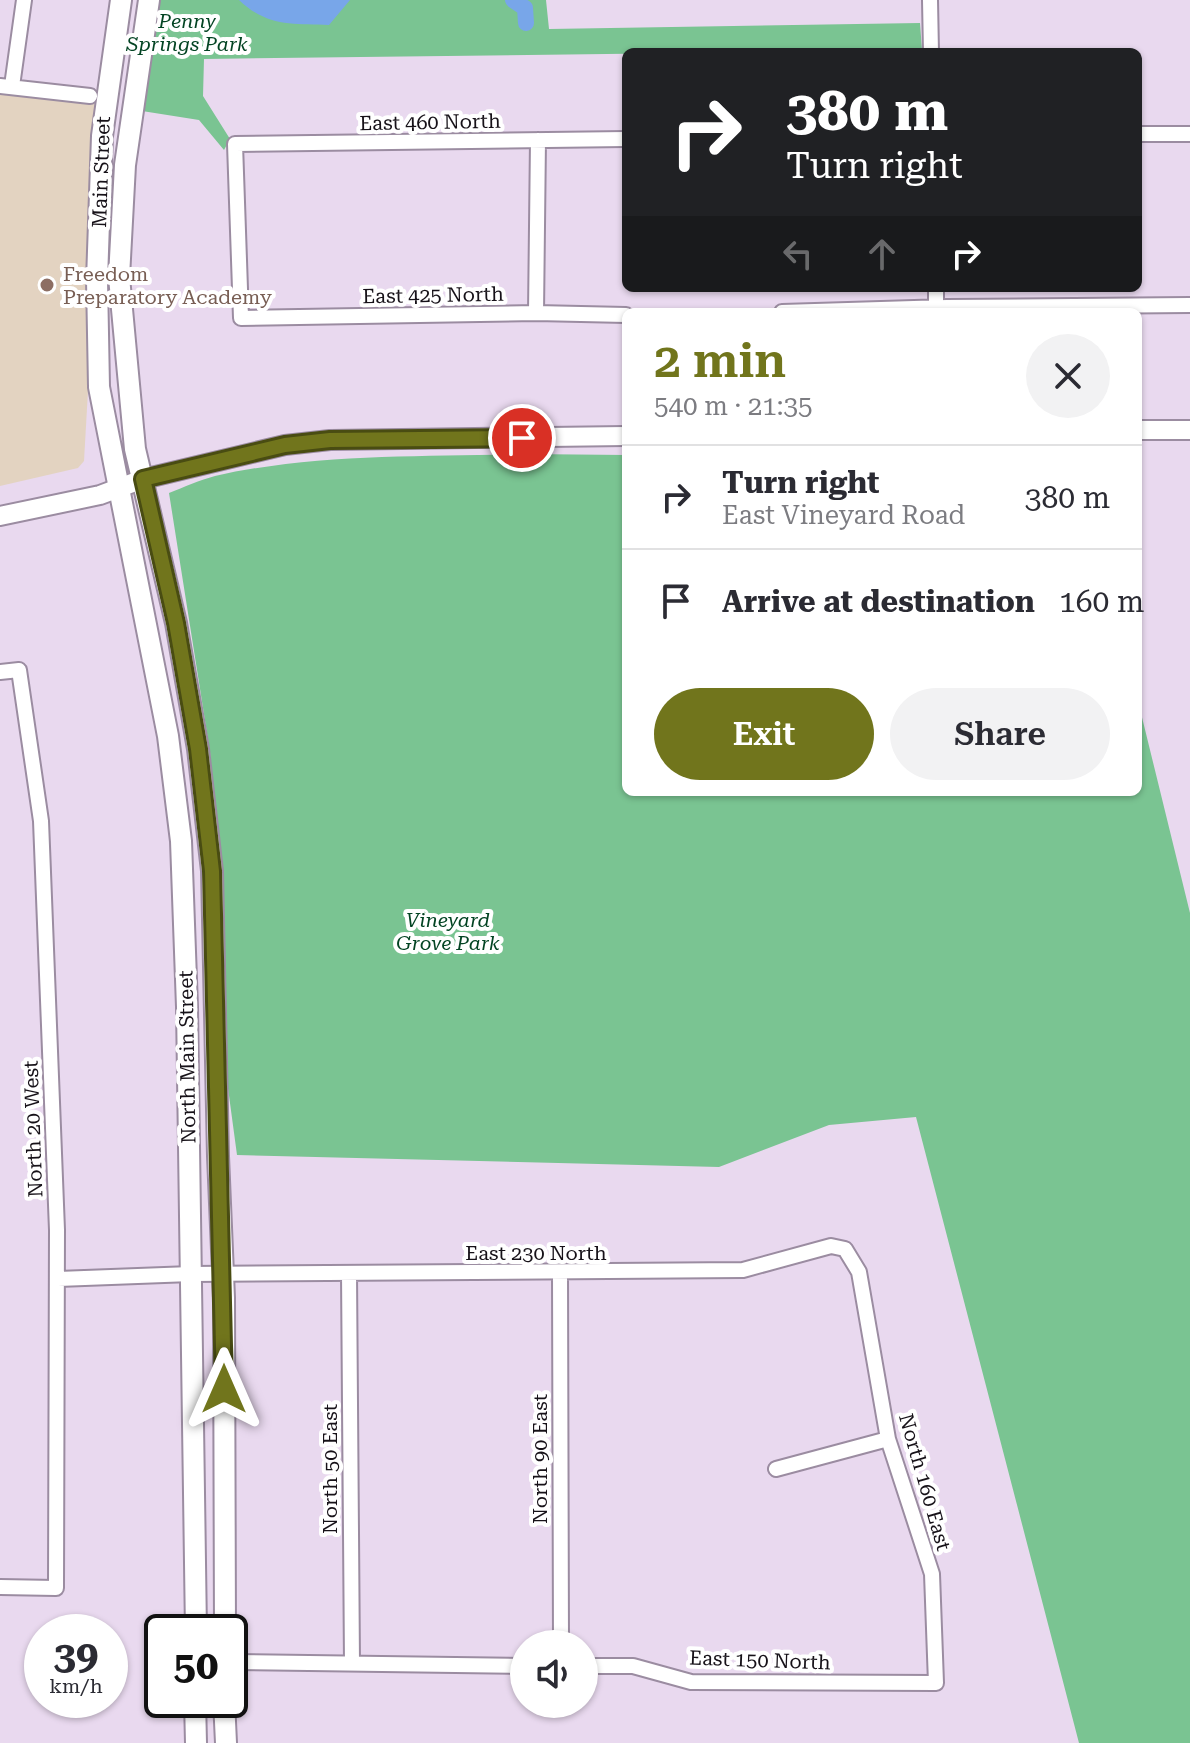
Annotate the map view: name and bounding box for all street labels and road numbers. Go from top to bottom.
street label: East 460 North [359,109,501,135]
street label: Main Street [87,115,115,228]
street label: East 425 North [362,282,504,308]
street label: North Main Street [173,970,201,1144]
street label: North 20 West [19,1060,47,1198]
street label: East 230 North [465,1241,607,1265]
street label: North 90 East [528,1393,552,1524]
street label: North 50 East [318,1403,342,1534]
street label: North 160 East [894,1411,956,1554]
street label: East 150 North [689,1646,831,1674]

